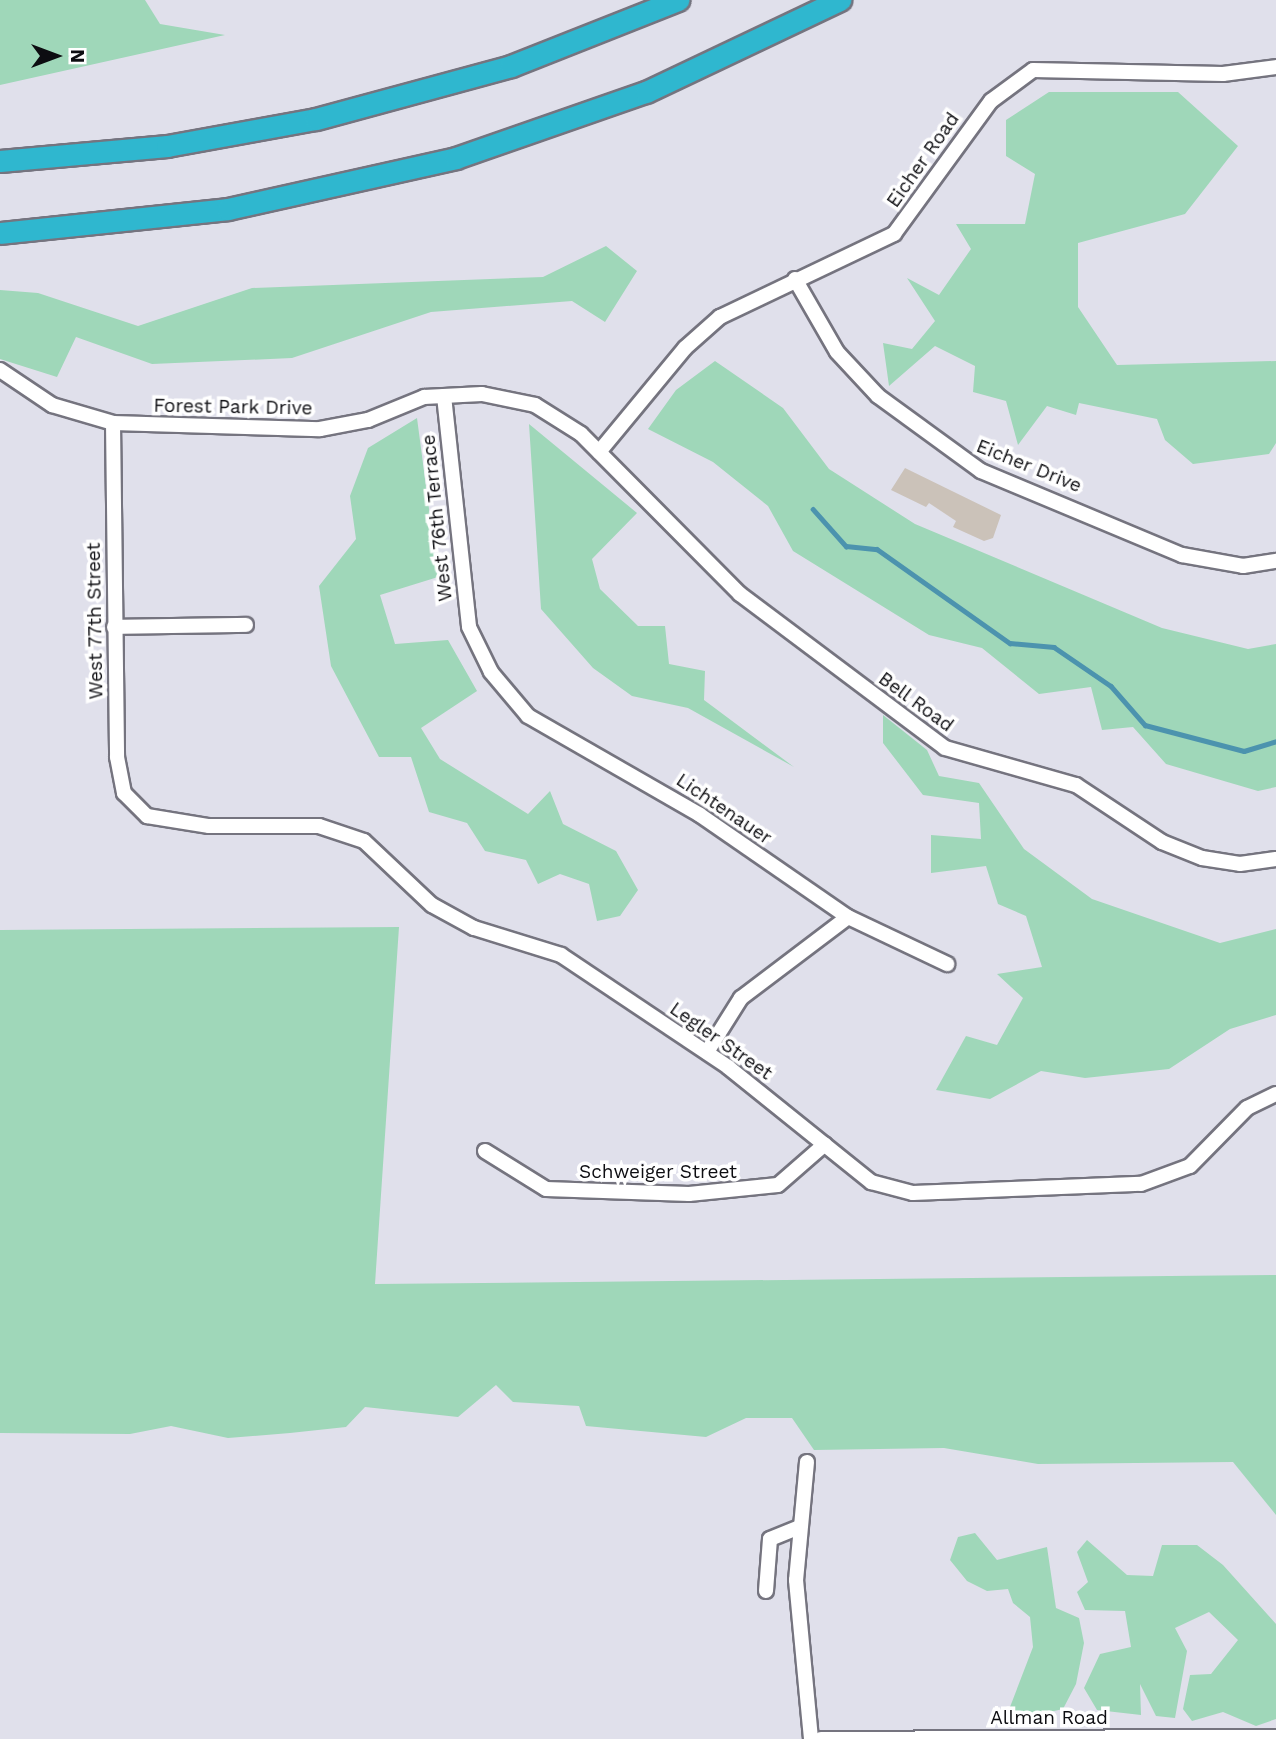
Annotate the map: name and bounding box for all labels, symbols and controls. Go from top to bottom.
north arrow [21,21,91,91]
text: N [66,49,89,63]
street label: Eicher Road [882,108,964,212]
street label: Forest Park Drive [153,394,313,420]
street label: West 76th Terrace [417,433,457,603]
street label: Eicher Drive [973,434,1085,498]
street label: West 77th Street [82,542,108,700]
street label: Bell Road [874,667,958,737]
street label: Lichtenauer [672,769,776,849]
street label: Legler Street [665,997,777,1085]
street label: Schweiger Street [579,1161,737,1183]
street label: Allman Road [990,1707,1108,1729]

